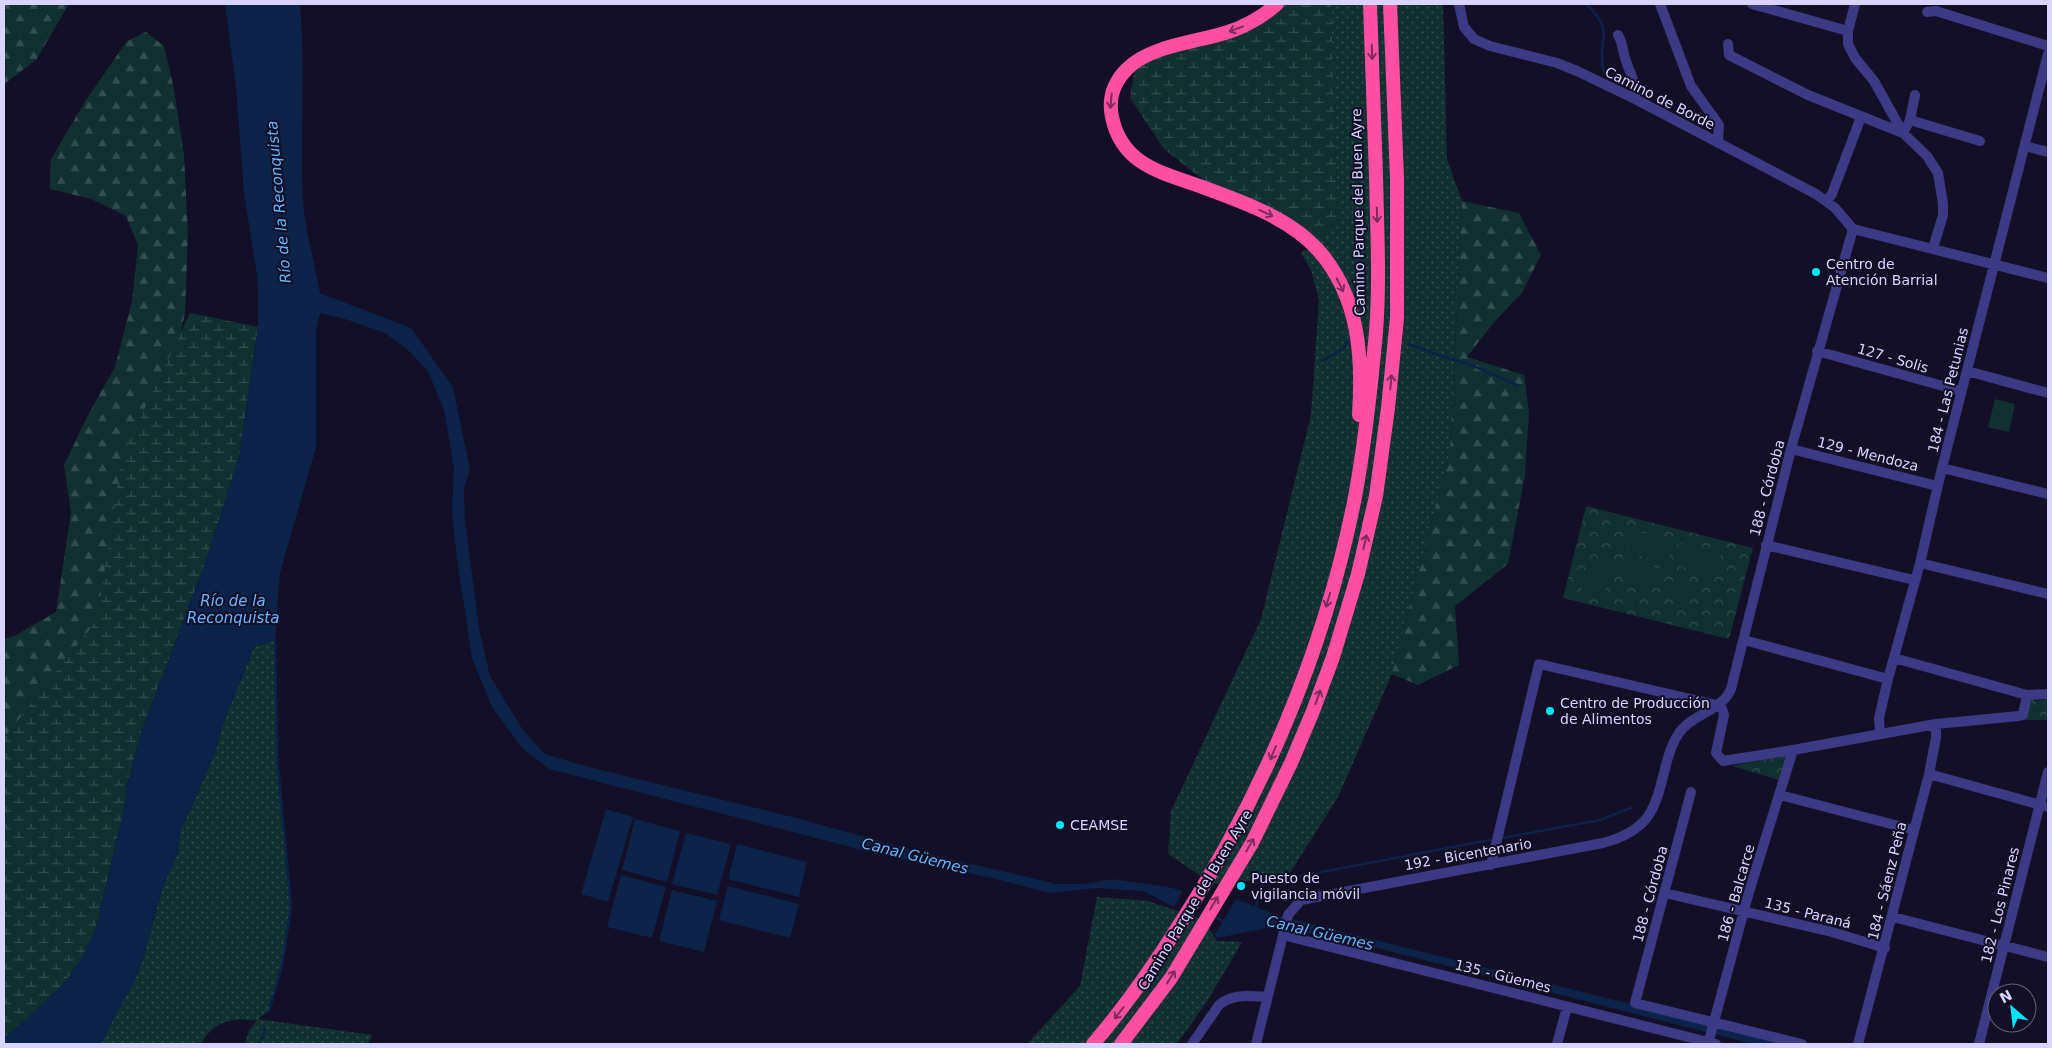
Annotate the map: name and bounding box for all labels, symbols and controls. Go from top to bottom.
one-way arrow [1229,25,1244,34]
one-way arrow [1367,44,1376,60]
street label: Camino de Borde [1603,63,1717,133]
one-way arrow [1107,92,1116,108]
street label: Camino Parque del Buen Ayre [1348,108,1368,316]
water label: Río de la Reconquista [263,120,295,284]
one-way arrow [1372,206,1382,223]
one-way arrow [1258,208,1273,218]
place label: Centro de Atención Barrial [1826,256,1938,288]
marker: Centro de Atención Barrial [1810,266,1822,278]
one-way arrow [1335,277,1345,292]
street label: 184 - Las Petunias [1925,326,1971,454]
street label: 127 - Solis [1856,340,1930,376]
one-way arrow [1386,374,1396,390]
street label: 129 - Mendoza [1816,434,1920,474]
street label: 188 - Córdoba [1746,438,1788,538]
one-way arrow [1361,535,1370,551]
water label: Río de la Reconquista [187,592,279,627]
one-way arrow [1323,592,1333,608]
one-way arrow [1314,690,1323,705]
place label: Centro de Producción de Alimentos [1560,695,1710,727]
marker: Centro de Producción de Alimentos [1544,705,1556,717]
one-way arrow [1267,745,1277,760]
street label: Camino Parque del Buen Ayre [1135,807,1255,993]
place label: CEAMSE [1070,817,1128,833]
marker: CEAMSE [1054,819,1066,831]
street label: 184 - Sáenz Peña [1865,820,1909,942]
water label: Canal Güemes [860,834,970,878]
street label: 192 - Bicentenario [1403,835,1533,873]
one-way arrow [1246,838,1256,852]
street label: 186 - Balcarce [1714,842,1758,944]
street label: 188 - Córdoba [1629,844,1671,944]
street label: 182 - Los Pinares [1978,845,2022,965]
place label: Puesto de vigilancia móvil [1251,870,1360,902]
marker: Puesto de vigilancia móvil [1235,880,1247,892]
street label: 135 - Paraná [1763,894,1853,932]
one-way arrow [1210,897,1220,911]
water label: Canal Güemes [1265,912,1375,954]
street label: 135 - Güemes [1453,956,1553,996]
one-way arrow [1166,970,1176,984]
north arrow [1987,983,2037,1033]
text: N [1997,987,2015,1006]
one-way arrow [1113,1006,1124,1019]

